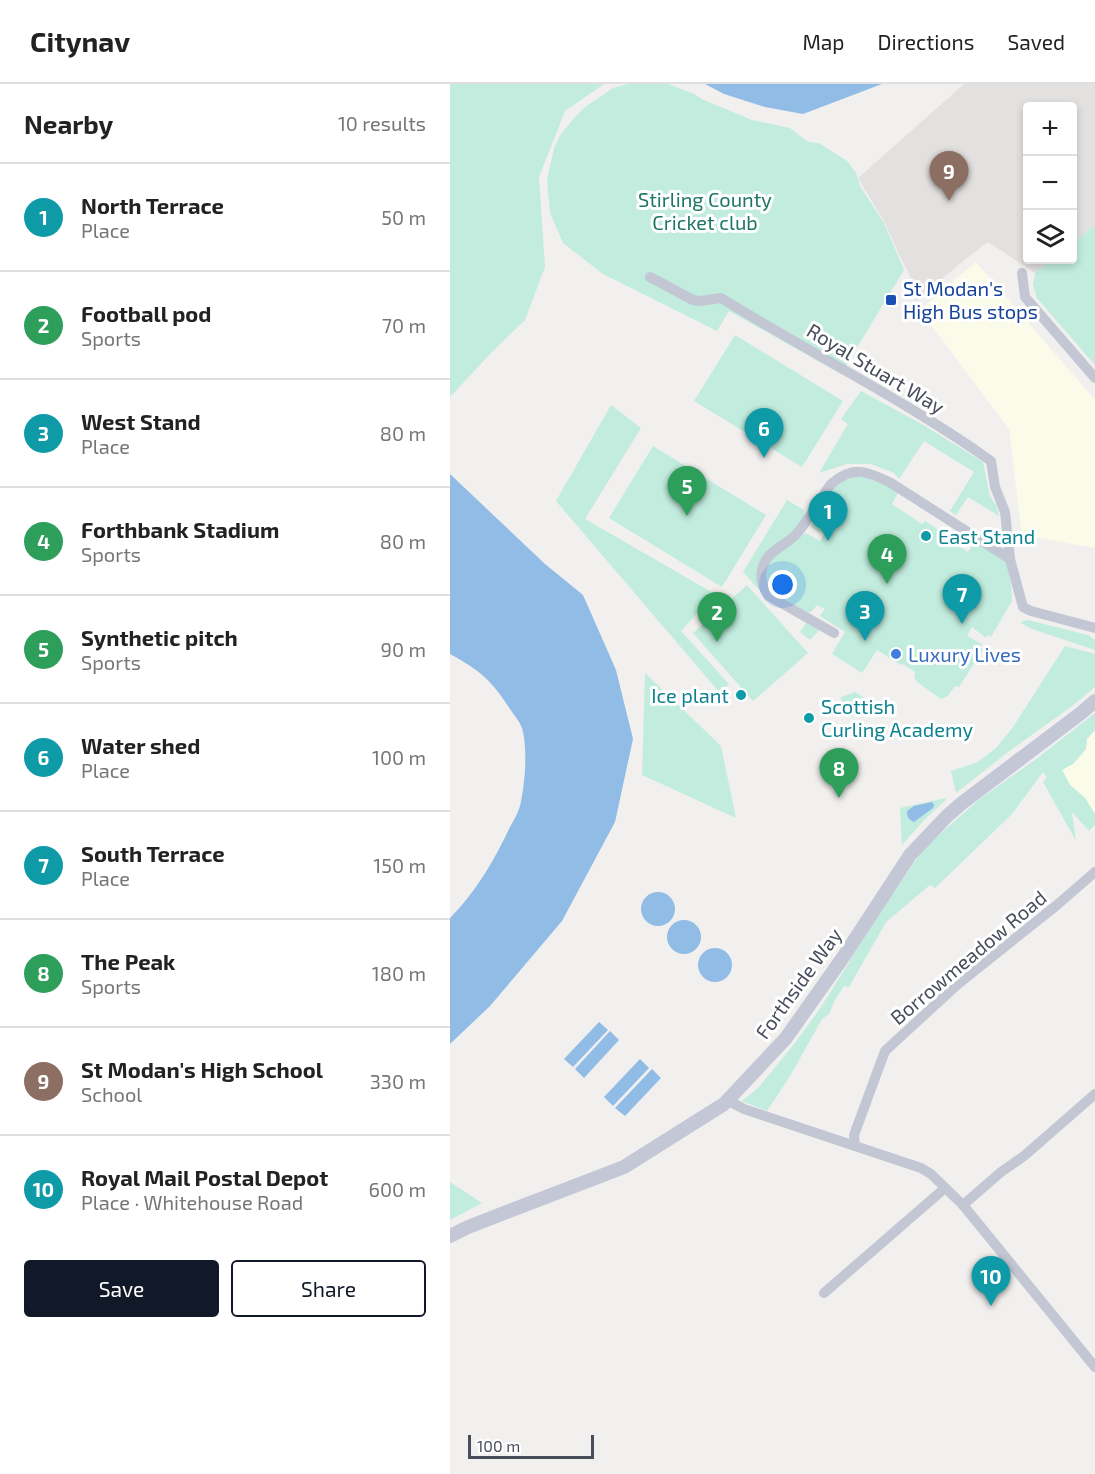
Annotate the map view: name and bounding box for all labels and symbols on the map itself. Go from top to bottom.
pin: 9 [930,152,968,201]
park label: Stirling County Cricket club [638,187,772,234]
place label: St Modan's High Bus stops [903,276,1038,323]
marker: St Modan's High Bus stops [884,293,898,307]
street label: Royal Stuart Way [803,318,949,419]
pin: 6 [744,408,784,458]
pin: 5 [668,466,706,516]
pin: 1 [808,492,848,541]
place label: East Stand [938,524,1035,548]
marker: East Stand [919,529,933,543]
pin: 4 [868,534,906,584]
your location [768,570,797,599]
pin: 7 [942,574,982,624]
pin: 2 [698,592,736,642]
pin: 3 [846,592,884,641]
place label: Luxury Lives [908,642,1021,666]
marker: Luxury Lives [889,647,903,661]
place label: Ice plant [651,683,729,707]
marker: Ice plant [734,688,748,702]
place label: Scottish Curling Academy [821,694,973,741]
marker: Scottish Curling Academy [802,711,816,725]
pin: 8 [820,748,858,798]
street label: Borrowmeadow Road [885,885,1051,1029]
street label: Forthside Way [750,923,846,1043]
pin: 10 [972,1256,1010,1306]
scale bar [468,1432,594,1460]

